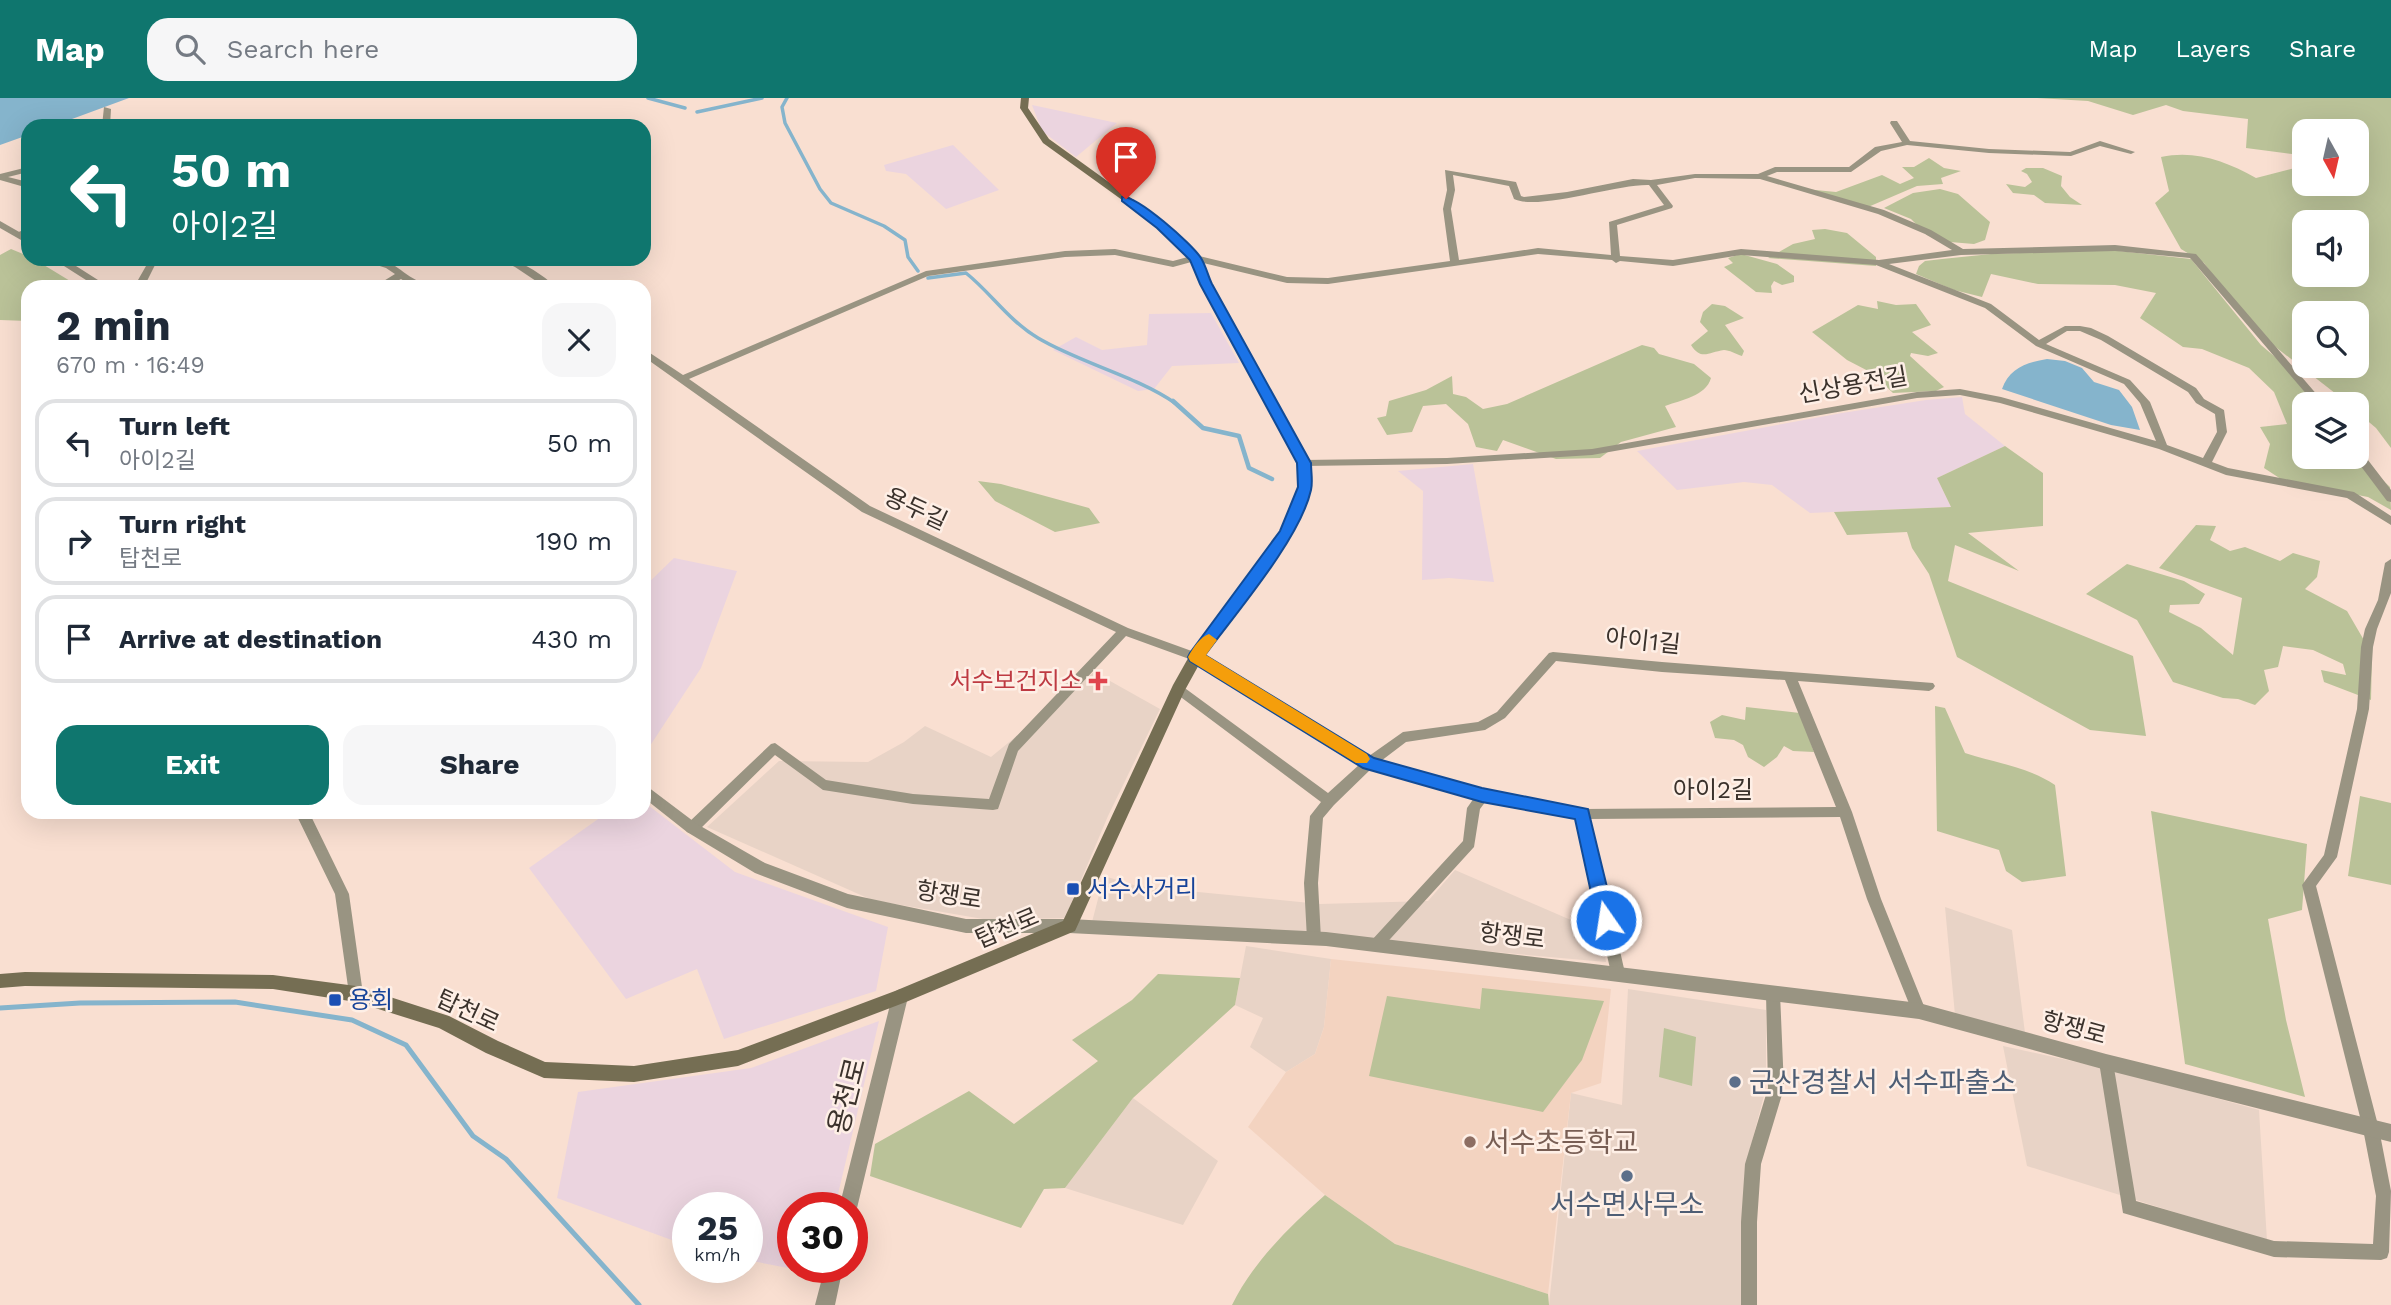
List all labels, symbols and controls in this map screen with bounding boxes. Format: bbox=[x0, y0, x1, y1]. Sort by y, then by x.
search box bbox=[147, 18, 637, 81]
text: Map bbox=[35, 30, 105, 69]
icon: search bbox=[171, 30, 209, 68]
text: Search here bbox=[227, 34, 379, 64]
text: Map bbox=[2089, 35, 2137, 63]
text: Layers bbox=[2175, 35, 2251, 63]
text: Share bbox=[2289, 35, 2356, 63]
north arrow bbox=[2292, 119, 2370, 196]
map controls bbox=[2292, 119, 2369, 469]
pin bbox=[1096, 127, 1156, 199]
icon: arrive bbox=[1107, 138, 1145, 176]
text: 50 m bbox=[171, 141, 291, 199]
icon: left bbox=[56, 147, 147, 238]
text: 아이2길 bbox=[171, 207, 278, 245]
button: sound bbox=[2292, 210, 2369, 287]
text: 2 min bbox=[56, 301, 171, 350]
button: search bbox=[2292, 301, 2369, 378]
button: close bbox=[542, 303, 616, 377]
text: 670 m · 16:49 bbox=[56, 352, 205, 379]
street label: 신상용전길 bbox=[1796, 362, 1910, 408]
button: layers bbox=[2292, 392, 2369, 469]
text: Turn left bbox=[119, 411, 230, 441]
icon: left bbox=[60, 424, 98, 462]
text: 50 m bbox=[547, 428, 612, 458]
text: 아이2길 bbox=[119, 447, 196, 474]
street label: 용두길 bbox=[880, 482, 952, 536]
text: Turn right bbox=[119, 509, 246, 539]
icon: right bbox=[60, 522, 98, 560]
text: 190 m bbox=[536, 526, 612, 556]
text: 탑천로 bbox=[119, 545, 182, 572]
icon: arrive bbox=[60, 620, 98, 658]
street label: 아이1길 bbox=[1604, 623, 1682, 659]
text: Arrive at destination bbox=[119, 624, 382, 654]
text: 430 m bbox=[531, 624, 612, 654]
place label: 서수보건지소 bbox=[950, 667, 1082, 695]
marker: 서수보건지소 bbox=[1088, 671, 1108, 691]
button: Exit bbox=[56, 725, 329, 805]
button: Share bbox=[343, 725, 616, 805]
street label: 아이2길 bbox=[1673, 776, 1753, 804]
place label: 서수사거리 bbox=[1087, 875, 1197, 903]
street label: 항쟁로 bbox=[914, 876, 984, 914]
marker: 서수사거리 bbox=[1065, 881, 1081, 897]
position arrow bbox=[1569, 883, 1643, 957]
street label: 탑천로 bbox=[971, 902, 1043, 954]
street label: 항쟁로 bbox=[1477, 918, 1547, 954]
street label: 탑천로 bbox=[432, 984, 504, 1038]
place label: 용회 bbox=[349, 986, 393, 1014]
marker: 용회 bbox=[327, 992, 343, 1008]
street label: 항쟁로 bbox=[2038, 1006, 2110, 1050]
street label: 용천로 bbox=[822, 1055, 872, 1137]
place label: 군산경찰서 서수파출소 bbox=[1749, 1066, 2016, 1099]
marker: 군산경찰서 서수파출소 bbox=[1727, 1074, 1743, 1090]
place label: 서수초등학교 bbox=[1484, 1126, 1639, 1159]
marker: 서수초등학교 bbox=[1462, 1134, 1478, 1150]
marker: 서수면사무소 bbox=[1619, 1168, 1635, 1184]
place label: 서수면사무소 bbox=[1550, 1188, 1704, 1221]
speed limit sign: 30 bbox=[777, 1192, 868, 1283]
text: 25 bbox=[697, 1207, 738, 1249]
text: km/h bbox=[694, 1244, 741, 1265]

